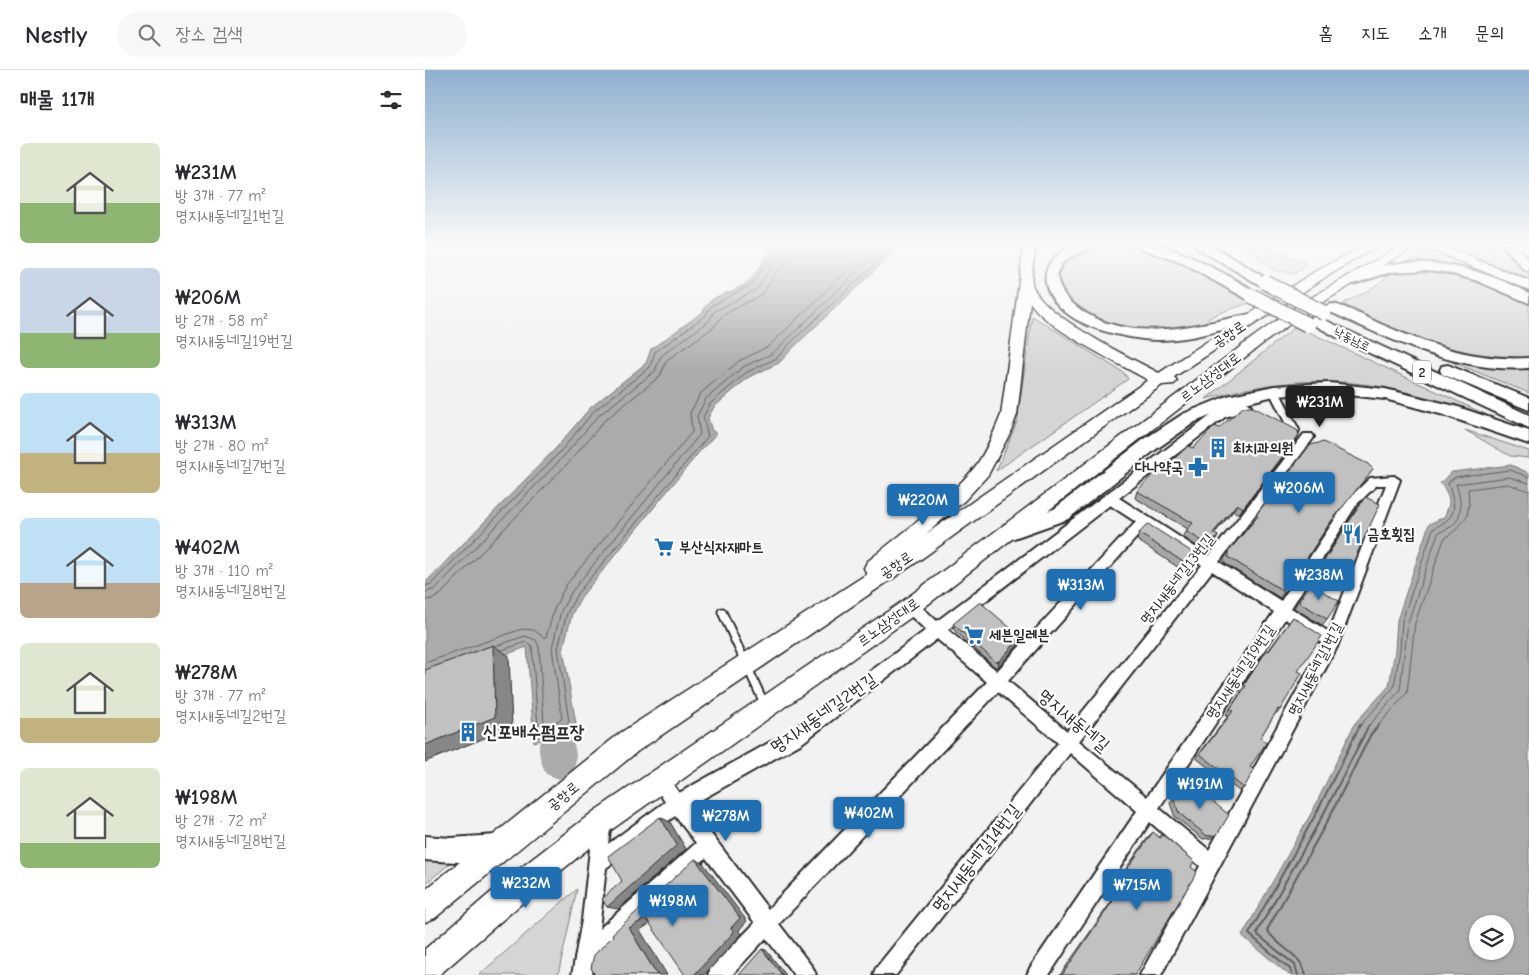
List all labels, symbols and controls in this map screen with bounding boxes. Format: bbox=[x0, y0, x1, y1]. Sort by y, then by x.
search box bbox=[117, 12, 467, 57]
text: Nestly bbox=[25, 21, 87, 49]
icon: search bbox=[135, 21, 163, 49]
text: 장소 검색 bbox=[175, 23, 243, 45]
text: 홈 bbox=[1319, 23, 1333, 44]
text: 지도 bbox=[1361, 23, 1390, 44]
text: 소개 bbox=[1418, 23, 1447, 44]
text: 문의 bbox=[1475, 23, 1504, 44]
icon: filters bbox=[377, 86, 405, 114]
text: 매물 11개 bbox=[20, 87, 95, 111]
text: ₩231M bbox=[175, 160, 237, 184]
icon: home bbox=[60, 163, 120, 223]
text: 방 3개 · 77 m² bbox=[175, 187, 265, 205]
text: 명지새동네길1번길 bbox=[175, 207, 284, 225]
text: ₩206M bbox=[175, 285, 241, 309]
icon: home bbox=[60, 288, 120, 348]
text: 방 2개 · 58 m² bbox=[175, 312, 267, 330]
street label: 공항로 bbox=[1209, 317, 1249, 351]
street label: 낙동남로 bbox=[1332, 324, 1372, 354]
text: 명지새동네길19번길 bbox=[175, 332, 293, 350]
street label: 르노삼성대로 bbox=[1176, 348, 1244, 406]
road number: 2 bbox=[1413, 360, 1431, 384]
pin: ₩231M bbox=[1285, 386, 1355, 428]
text: ₩231M bbox=[1297, 393, 1343, 411]
text: ₩313M bbox=[175, 410, 237, 434]
icon: home bbox=[60, 413, 120, 473]
text: 방 2개 · 80 m² bbox=[175, 437, 269, 455]
building icon: 최치과의원 bbox=[1207, 437, 1229, 459]
place label: 최치과의원 bbox=[1233, 439, 1293, 457]
pharmacy icon: 다나약국 bbox=[1187, 456, 1209, 478]
text: 명지새동네길7번길 bbox=[175, 457, 286, 475]
place label: 다나약국 bbox=[1135, 458, 1183, 476]
pin: ₩206M bbox=[1264, 472, 1334, 514]
text: ₩206M bbox=[1274, 479, 1324, 497]
pin: ₩220M bbox=[888, 484, 958, 526]
text: ₩220M bbox=[898, 491, 948, 509]
restaurant icon: 금호횟집 bbox=[1341, 523, 1363, 545]
place label: 금호횟집 bbox=[1367, 525, 1415, 543]
street label: 명지새동네길13번길 bbox=[1136, 530, 1218, 628]
text: ₩402M bbox=[175, 535, 240, 559]
supermarket icon: 부산식자재마트 bbox=[653, 536, 675, 558]
icon: home bbox=[60, 538, 120, 598]
place label: 부산식자재마트 bbox=[679, 538, 764, 556]
street label: 공항로 bbox=[876, 547, 916, 583]
pin: ₩238M bbox=[1284, 558, 1354, 601]
text: 방 3개 · 110 m² bbox=[175, 562, 273, 580]
text: ₩238M bbox=[1295, 566, 1343, 584]
pin: ₩313M bbox=[1046, 568, 1116, 611]
text: ₩313M bbox=[1058, 576, 1104, 594]
text: 명지새동네길8번길 bbox=[175, 582, 286, 600]
street label: 르노삼성대로 bbox=[853, 594, 923, 650]
street label: 명지새동네길1번길 bbox=[1284, 619, 1346, 719]
street label: 명지새동네길19번길 bbox=[1202, 621, 1278, 723]
supermarket icon: 세븐일레븐 bbox=[963, 624, 985, 646]
place label: 세븐일레븐 bbox=[989, 626, 1049, 644]
text: ₩278M bbox=[175, 660, 237, 684]
icon: home bbox=[60, 663, 120, 723]
street label: 명지새동네길2번길 bbox=[766, 669, 881, 758]
street label: 명지새동네길 bbox=[1034, 684, 1114, 757]
text: 방 3개 · 77 m² bbox=[175, 687, 265, 705]
text: 명지새동네길2번길 bbox=[175, 707, 286, 725]
building icon: 신포배수펌프장 bbox=[457, 721, 479, 743]
place label: 신포배수펌프장 bbox=[483, 722, 585, 743]
pin: ₩191M bbox=[1165, 768, 1235, 810]
text: ₩191M bbox=[1177, 775, 1223, 793]
street label: 공항로 bbox=[543, 778, 583, 814]
text: ₩198M bbox=[175, 785, 238, 809]
icon: home bbox=[60, 788, 120, 848]
pin: ₩402M bbox=[834, 796, 904, 839]
pin: ₩278M bbox=[691, 800, 761, 842]
street label: 명지새동네길14번길 bbox=[928, 800, 1026, 917]
text: ₩402M bbox=[844, 804, 894, 822]
text: ₩278M bbox=[702, 807, 750, 825]
text: 방 2개 · 72 m² bbox=[175, 812, 266, 830]
text: 명지새동네길8번길 bbox=[175, 832, 286, 850]
pin: ₩232M bbox=[491, 866, 561, 909]
pin: ₩715M bbox=[1102, 868, 1172, 911]
text: ₩232M bbox=[502, 874, 550, 892]
text: ₩715M bbox=[1114, 876, 1160, 894]
pin: ₩198M bbox=[638, 884, 708, 927]
text: ₩198M bbox=[649, 892, 697, 910]
map controls bbox=[1469, 915, 1514, 960]
button: layers bbox=[1469, 915, 1514, 960]

